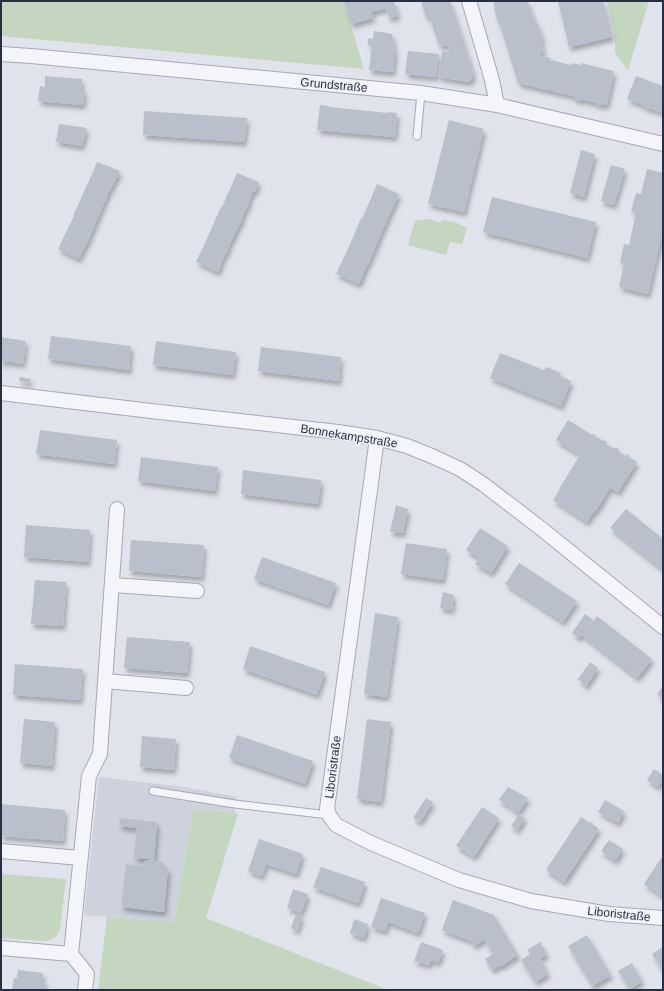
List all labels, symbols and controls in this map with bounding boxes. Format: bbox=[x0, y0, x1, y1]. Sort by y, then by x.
street label: Grundstraße bbox=[300, 75, 368, 95]
street label: Bonnekampstraße bbox=[299, 421, 399, 451]
street label: Liboristraße bbox=[322, 734, 344, 799]
street label: Liboristraße bbox=[587, 904, 652, 924]

